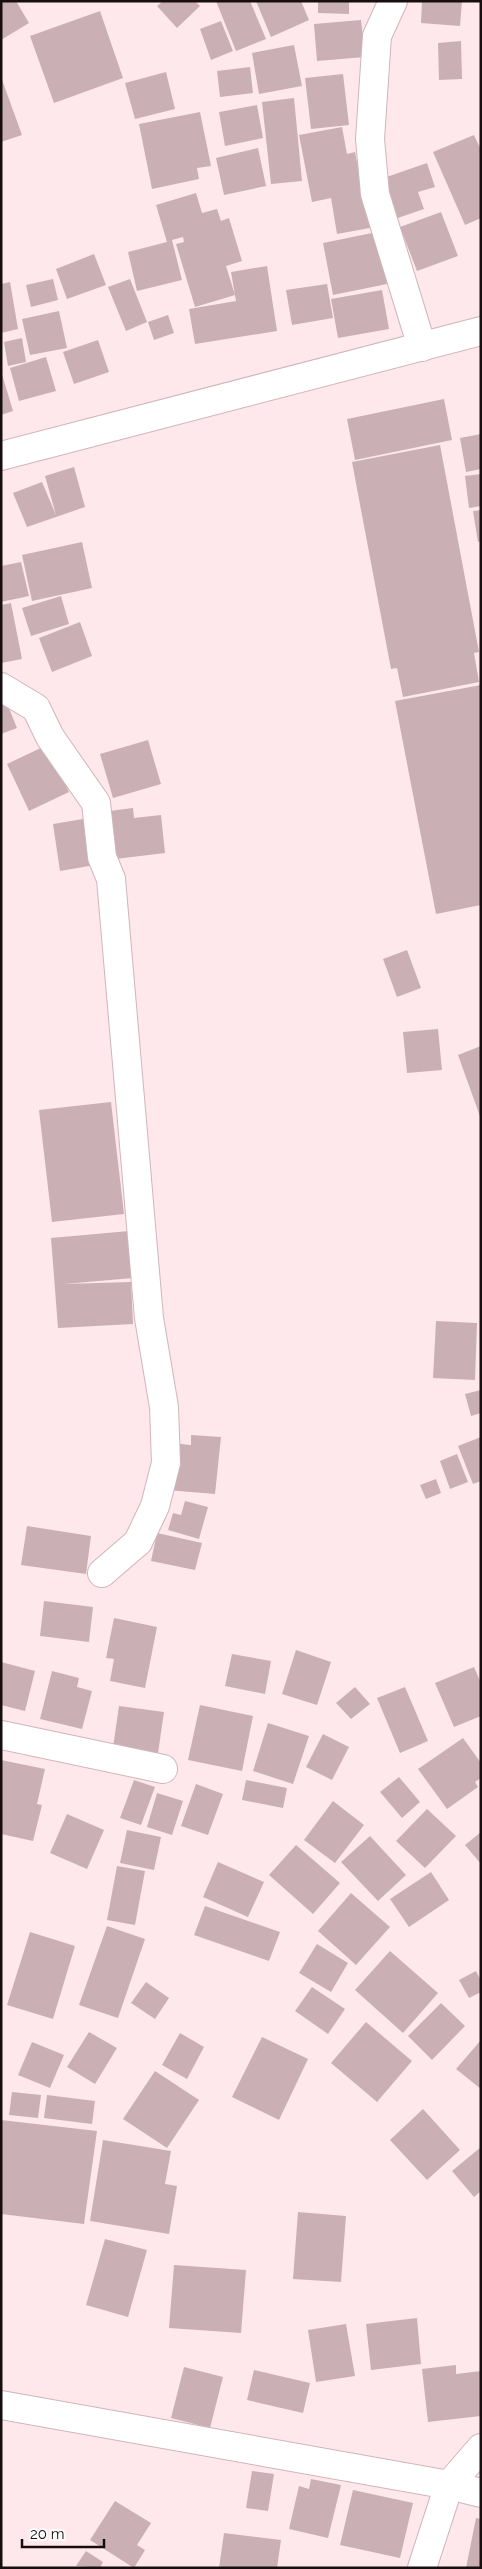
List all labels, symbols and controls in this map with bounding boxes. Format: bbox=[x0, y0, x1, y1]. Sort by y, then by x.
scale bar bbox=[22, 2516, 105, 2548]
text: 20 m bbox=[30, 2525, 65, 2543]

